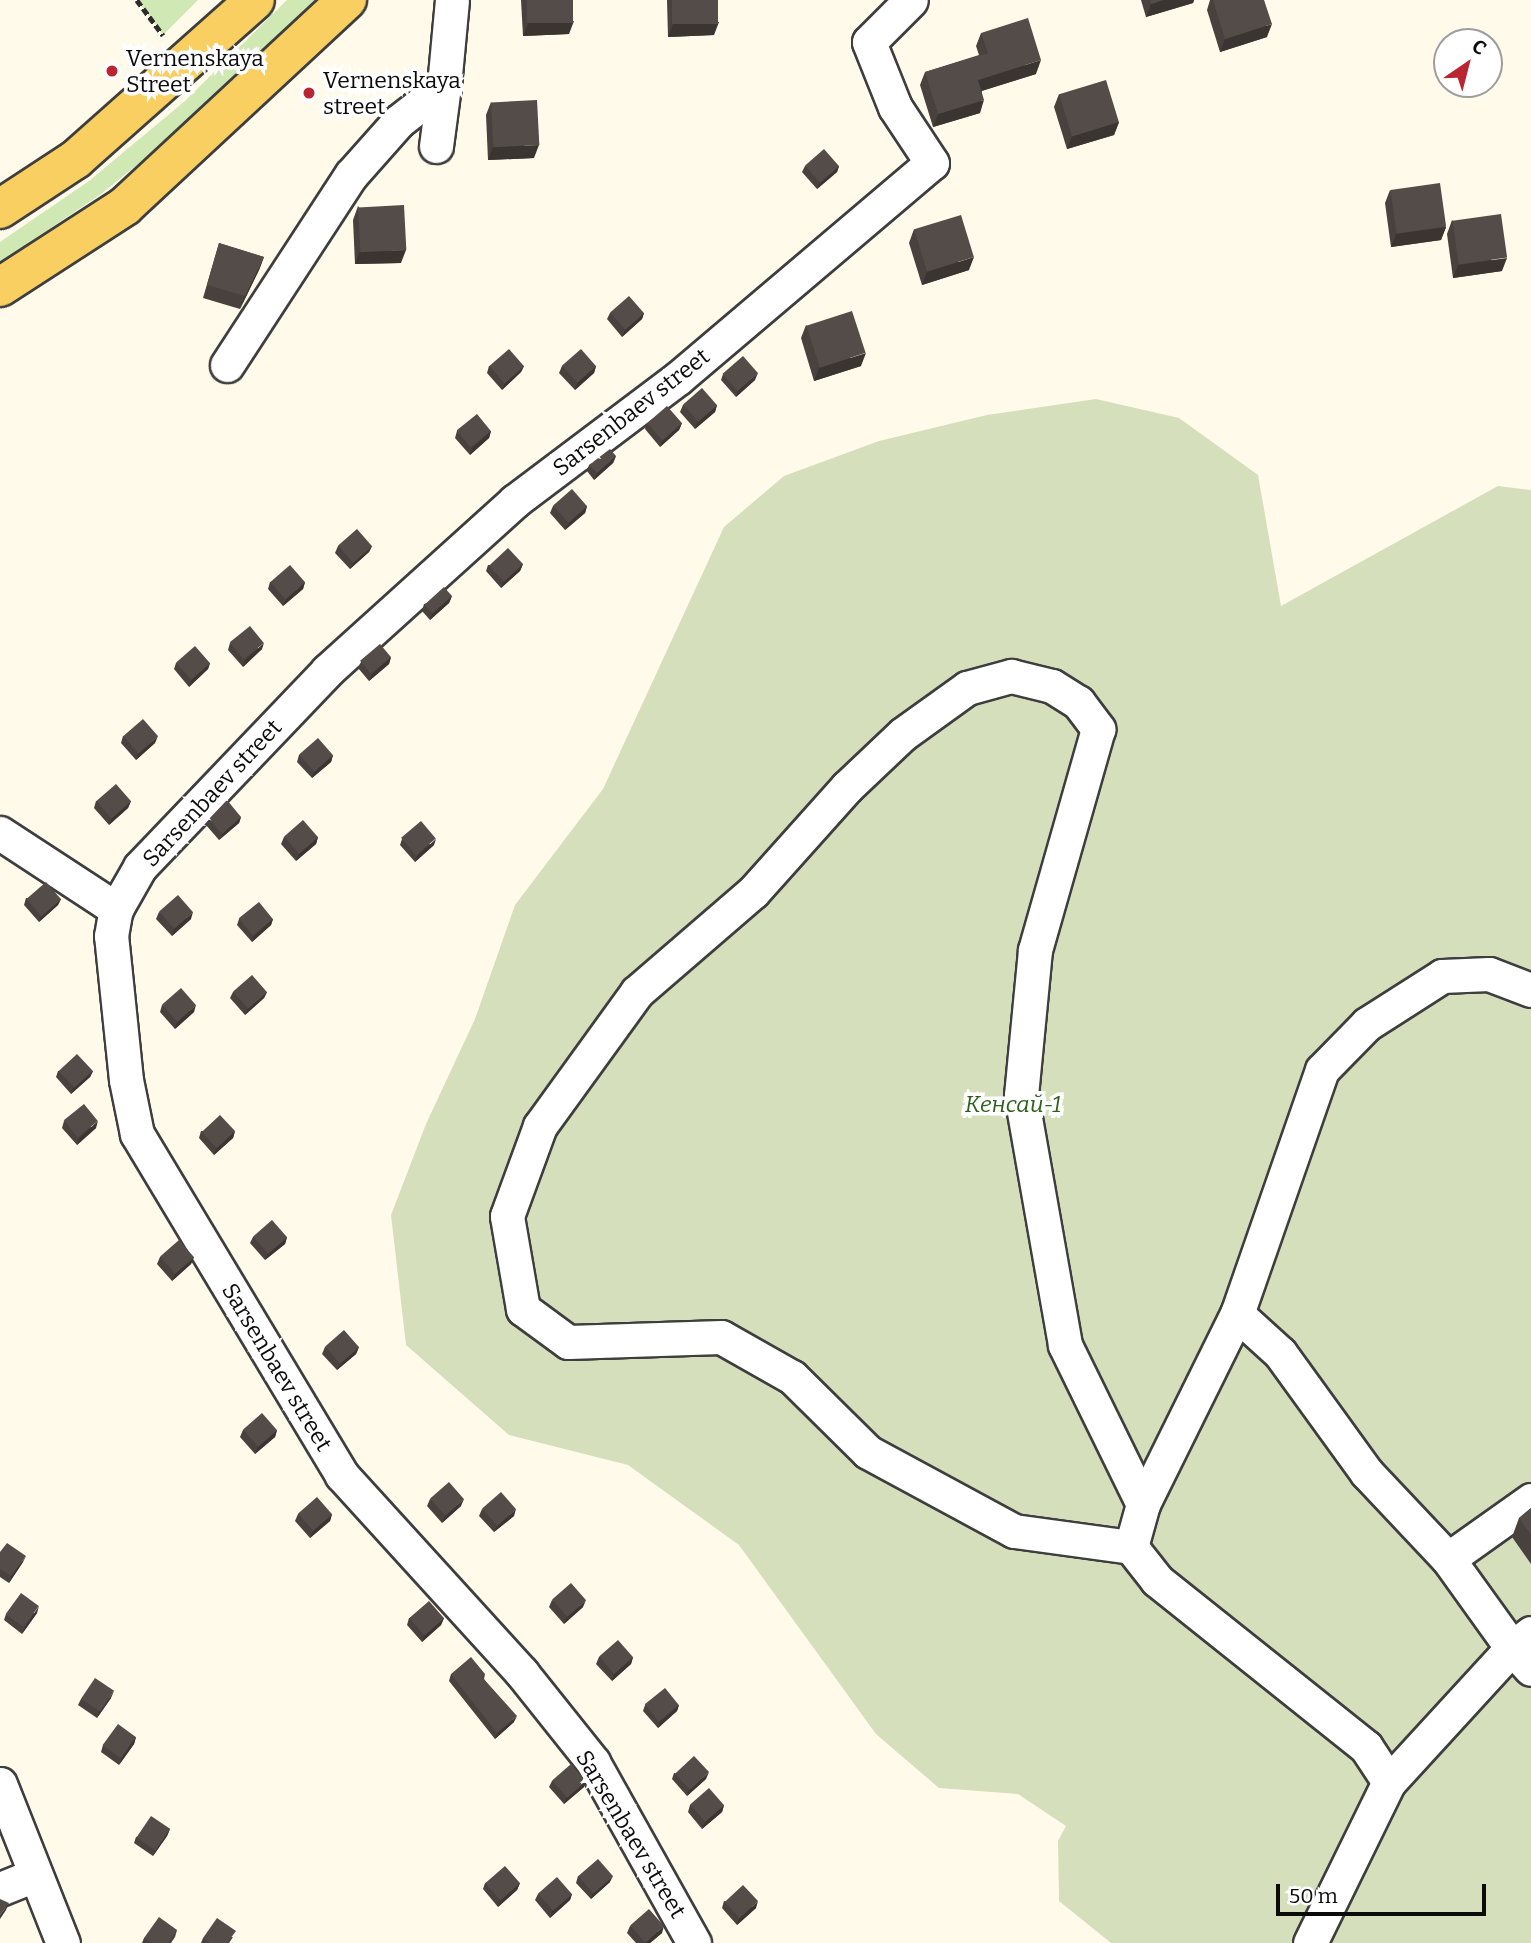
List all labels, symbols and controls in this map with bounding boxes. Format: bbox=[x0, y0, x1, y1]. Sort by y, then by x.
north arrow bbox=[1433, 28, 1503, 98]
text: С bbox=[1468, 34, 1491, 60]
place label: Vernenskaya Street bbox=[126, 44, 264, 98]
marker: Vernenskaya Street bbox=[104, 63, 120, 79]
place label: Vernenskaya street bbox=[323, 66, 461, 120]
marker: Vernenskaya street bbox=[301, 85, 317, 101]
street label: Sarsenbaev street bbox=[547, 342, 715, 482]
street label: Sarsenbaev street bbox=[137, 714, 287, 872]
park label: Кенсай-1 bbox=[965, 1090, 1061, 1118]
street label: Sarsenbaev street bbox=[216, 1278, 338, 1456]
street label: Sarsenbaev street bbox=[570, 1745, 692, 1923]
scale bar bbox=[1279, 1870, 1489, 1914]
text: 50 m bbox=[1289, 1883, 1338, 1909]

